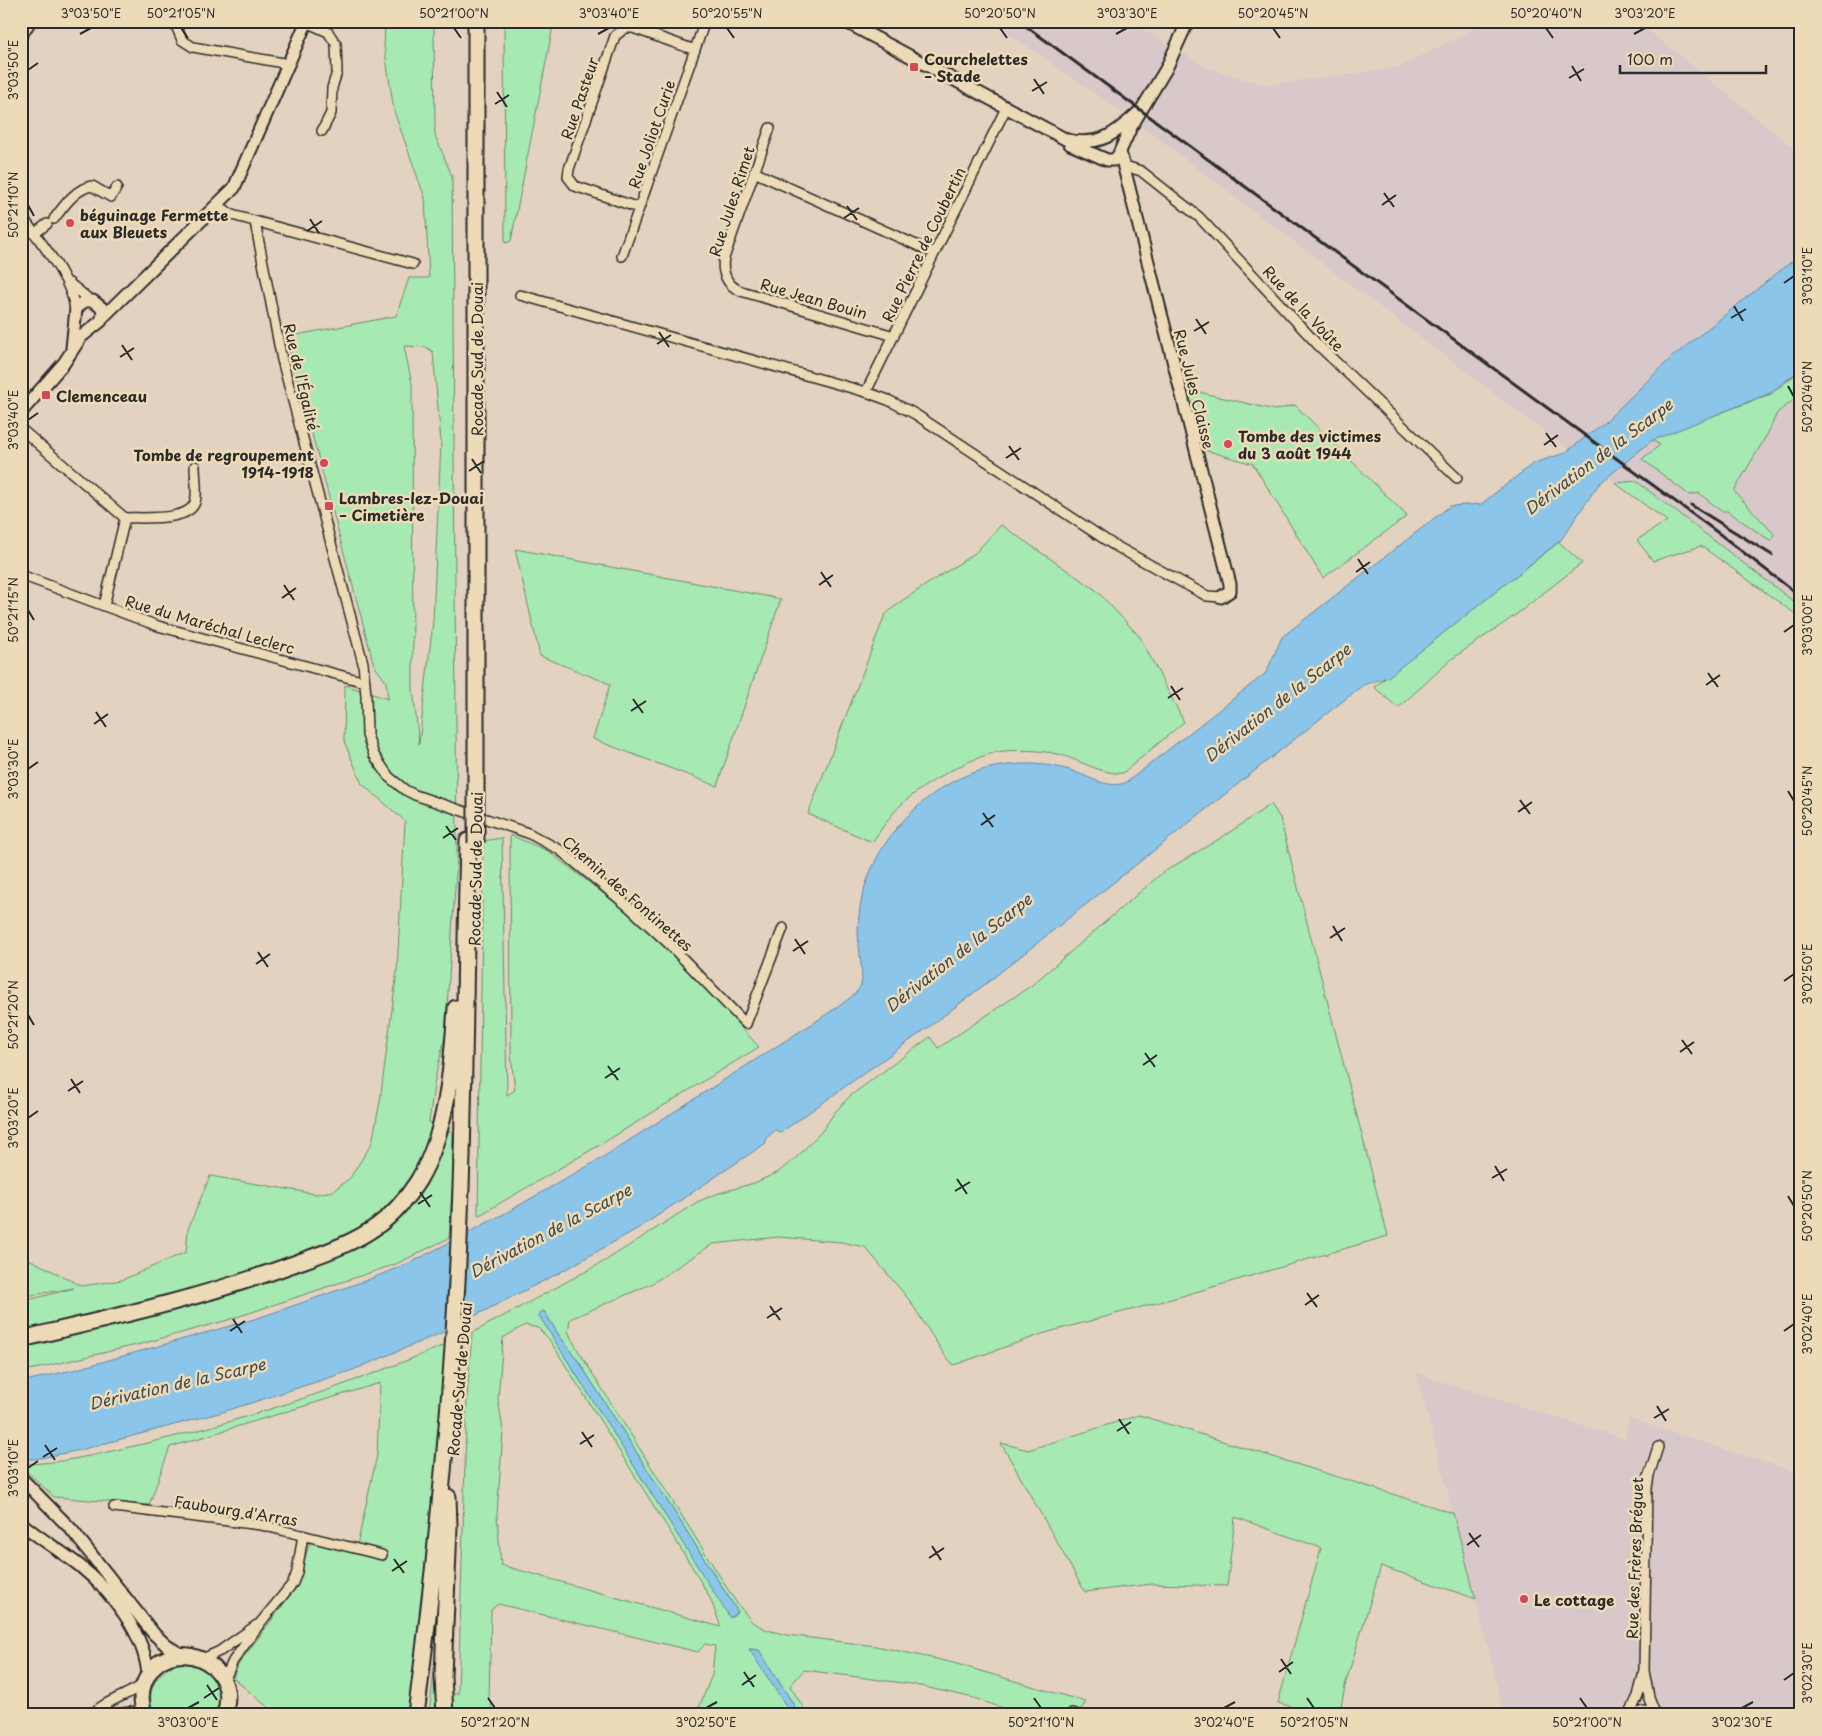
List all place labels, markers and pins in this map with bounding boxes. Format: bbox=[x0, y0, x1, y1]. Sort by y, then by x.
place label: Courchelettes – Stade bbox=[924, 47, 1028, 87]
marker: Courchelettes – Stade bbox=[908, 61, 920, 73]
place label: béguinage Fermette aux Bleuets bbox=[80, 203, 228, 243]
marker: béguinage Fermette aux Bleuets bbox=[64, 217, 76, 229]
place label: Clemenceau bbox=[56, 384, 147, 407]
marker: Clemenceau bbox=[40, 389, 52, 401]
place label: Tombe des victimes du 3 août 1944 bbox=[1238, 424, 1381, 464]
marker: Tombe des victimes du 3 août 1944 bbox=[1222, 438, 1234, 450]
place label: Tombe de regroupement 1914-1918 bbox=[134, 443, 314, 483]
marker: Tombe de regroupement 1914-1918 bbox=[318, 457, 330, 469]
place label: Lambres-lez-Douai – Cimetière bbox=[339, 486, 484, 526]
marker: Lambres-lez-Douai – Cimetière bbox=[323, 500, 335, 512]
place label: Le cottage bbox=[1534, 1588, 1614, 1611]
marker: Le cottage bbox=[1518, 1593, 1530, 1605]

